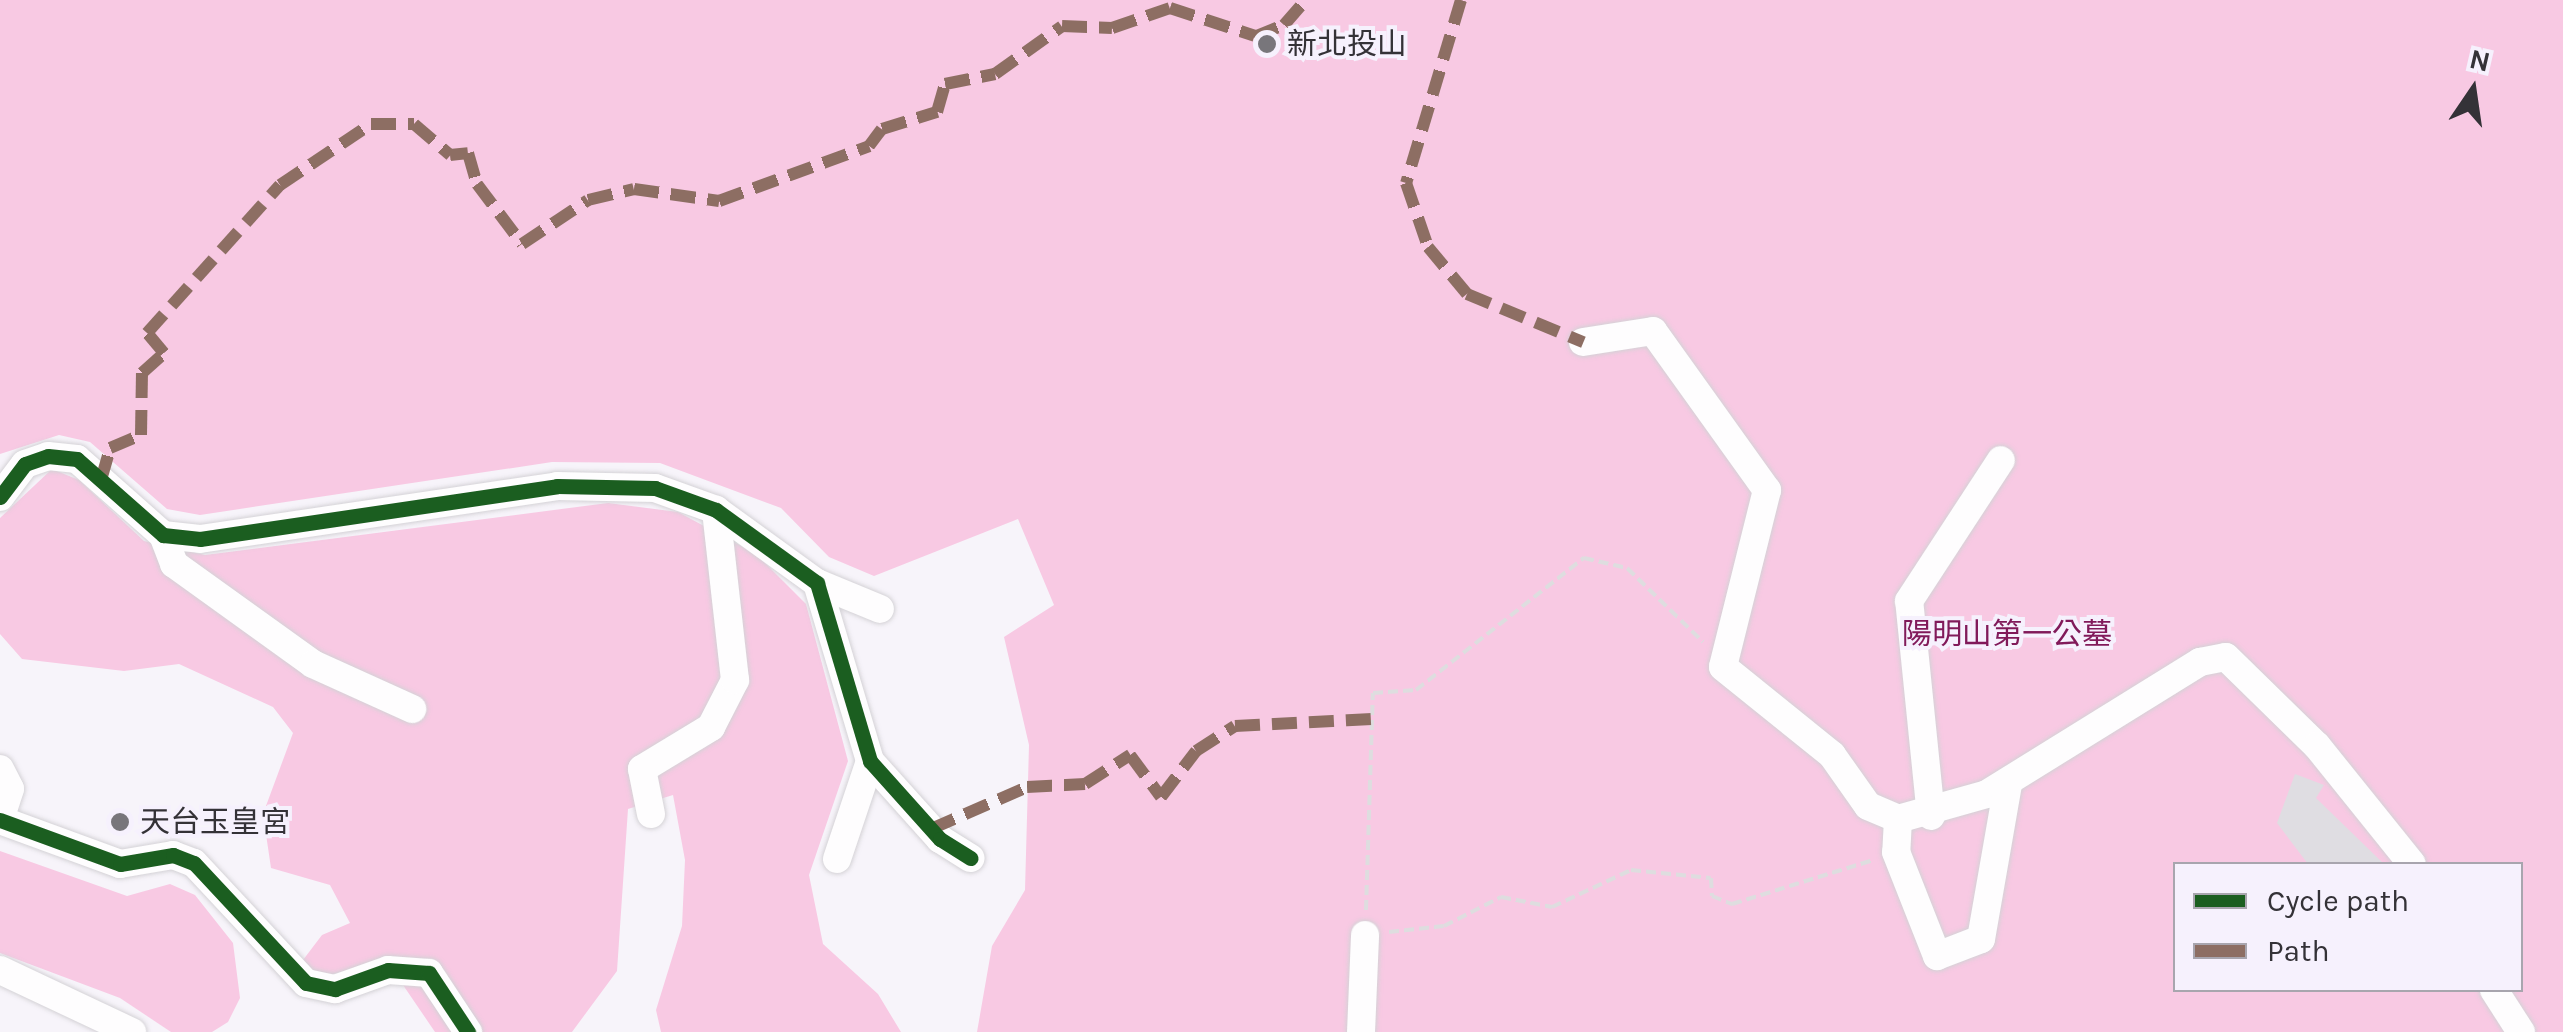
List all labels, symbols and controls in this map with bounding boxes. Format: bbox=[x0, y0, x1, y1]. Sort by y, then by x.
place label: 新北投山 bbox=[1287, 26, 1407, 62]
marker: 新北投山 bbox=[1256, 33, 1278, 55]
north arrow bbox=[2423, 40, 2523, 140]
text: N bbox=[2466, 42, 2493, 79]
park label: 陽明山第一公墓 bbox=[1902, 616, 2112, 652]
place label: 天台玉皇宮 bbox=[140, 804, 290, 840]
marker: 天台玉皇宮 bbox=[109, 811, 131, 833]
legend bbox=[2173, 862, 2523, 992]
text: Cycle path bbox=[2267, 883, 2409, 919]
text: Path bbox=[2267, 933, 2330, 969]

